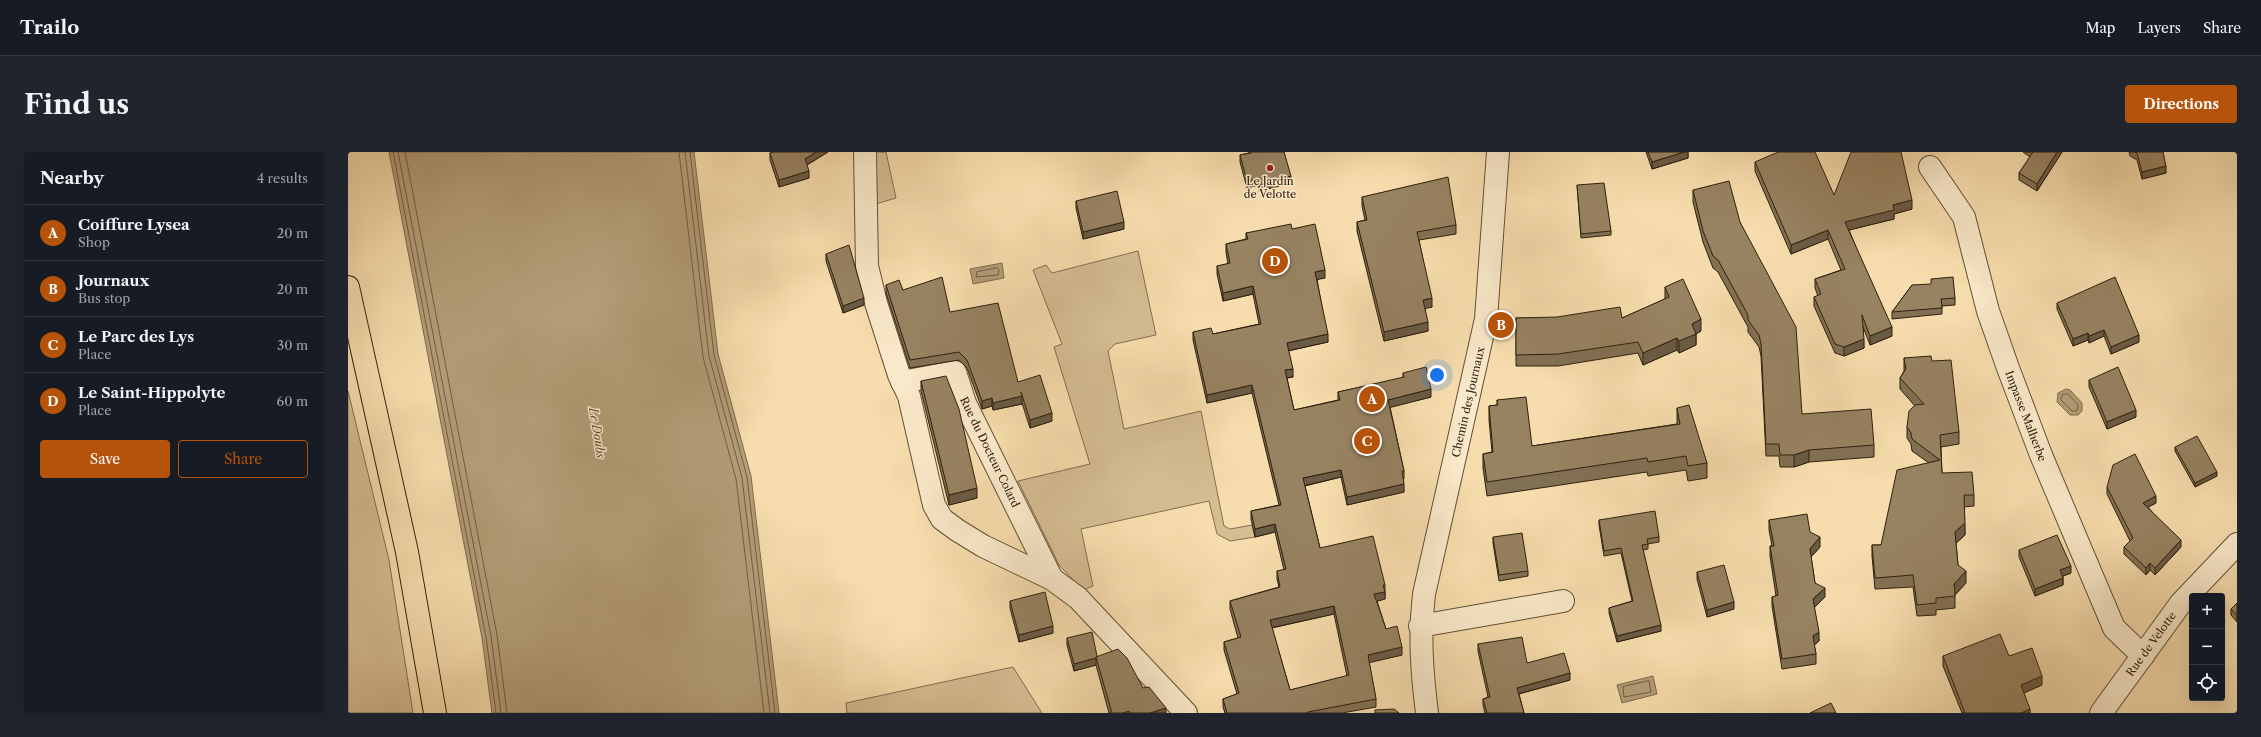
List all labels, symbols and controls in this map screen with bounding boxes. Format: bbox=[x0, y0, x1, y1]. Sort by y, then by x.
text: Trailo bbox=[20, 16, 79, 39]
text: Map bbox=[2085, 19, 2115, 37]
text: Layers bbox=[2137, 19, 2181, 37]
text: Share bbox=[2203, 19, 2241, 37]
button: Directions bbox=[2125, 85, 2237, 123]
text: Find us bbox=[24, 87, 129, 121]
marker: Le Jardin de Velotte bbox=[1265, 163, 1275, 173]
text: Nearby bbox=[40, 168, 104, 188]
text: 4 results bbox=[257, 170, 308, 186]
place label: Le Jardin de Velotte bbox=[1244, 174, 1296, 201]
text: Coiffure Lysea bbox=[78, 215, 190, 234]
text: A bbox=[48, 225, 58, 241]
text: 20 m bbox=[277, 225, 308, 241]
text: Shop bbox=[78, 234, 110, 250]
pin: D bbox=[1262, 246, 1288, 276]
text: Journaux bbox=[78, 271, 149, 290]
text: B bbox=[48, 281, 58, 297]
text: 20 m bbox=[277, 281, 308, 297]
text: Bus stop bbox=[78, 290, 130, 306]
pin: B bbox=[1488, 310, 1514, 340]
text: Le Parc des Lys bbox=[78, 327, 194, 346]
text: C bbox=[48, 337, 58, 353]
text: 30 m bbox=[277, 337, 308, 353]
street label: Chemin des Journaux bbox=[1448, 345, 1488, 459]
text: Place bbox=[78, 346, 111, 362]
your location bbox=[1427, 365, 1447, 385]
street label: Impasse Malherbe bbox=[2002, 369, 2050, 463]
text: Le Saint-Hippolyte bbox=[78, 383, 225, 402]
pin: A bbox=[1359, 384, 1385, 414]
text: D bbox=[47, 393, 59, 409]
text: 60 m bbox=[277, 393, 308, 409]
street label: Rue du Docteur Colard bbox=[957, 394, 1023, 510]
text: Place bbox=[78, 402, 111, 418]
water label: Le Doubs bbox=[586, 405, 609, 460]
pin: C bbox=[1354, 426, 1380, 456]
button: Save bbox=[40, 440, 170, 478]
button: Share bbox=[178, 440, 308, 478]
map controls bbox=[2189, 593, 2225, 701]
button: + bbox=[2189, 593, 2225, 629]
street label: Rue de Velotte bbox=[2123, 609, 2179, 679]
button: − bbox=[2189, 629, 2225, 665]
button: locate bbox=[2189, 665, 2225, 701]

